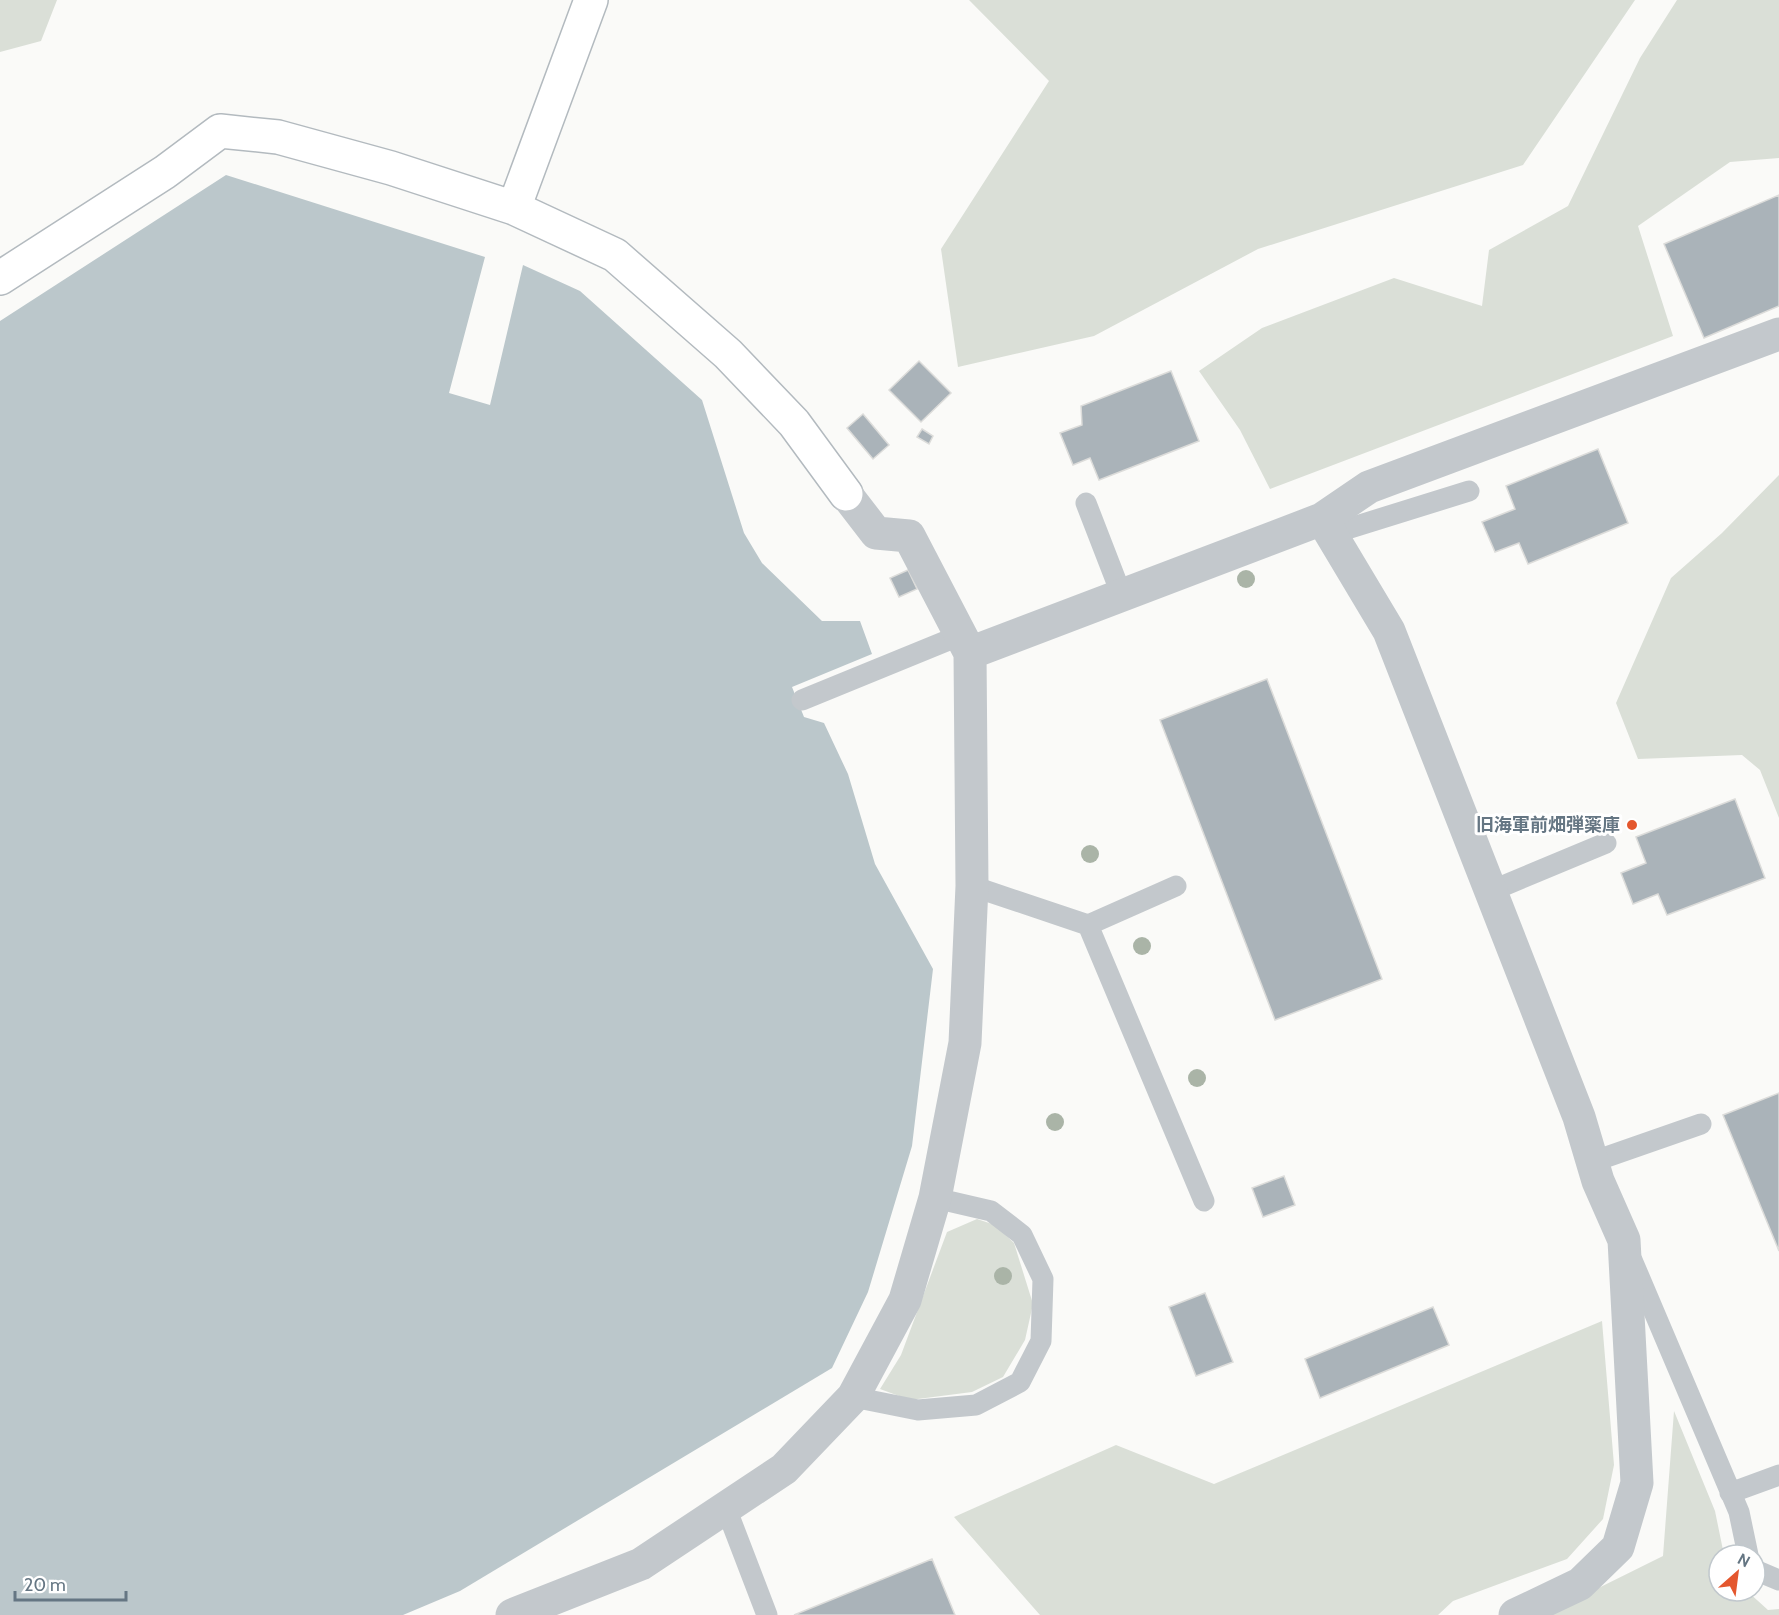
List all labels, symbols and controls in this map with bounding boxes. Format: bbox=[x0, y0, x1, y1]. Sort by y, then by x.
place label: 旧海軍前畑弾薬庫 bbox=[1476, 814, 1620, 836]
marker: 旧海軍前畑弾薬庫 bbox=[1625, 818, 1639, 832]
north arrow bbox=[1707, 1543, 1767, 1603]
text: N bbox=[1734, 1549, 1753, 1571]
scale bar bbox=[15, 1564, 126, 1602]
text: 20 m bbox=[24, 1574, 66, 1596]

